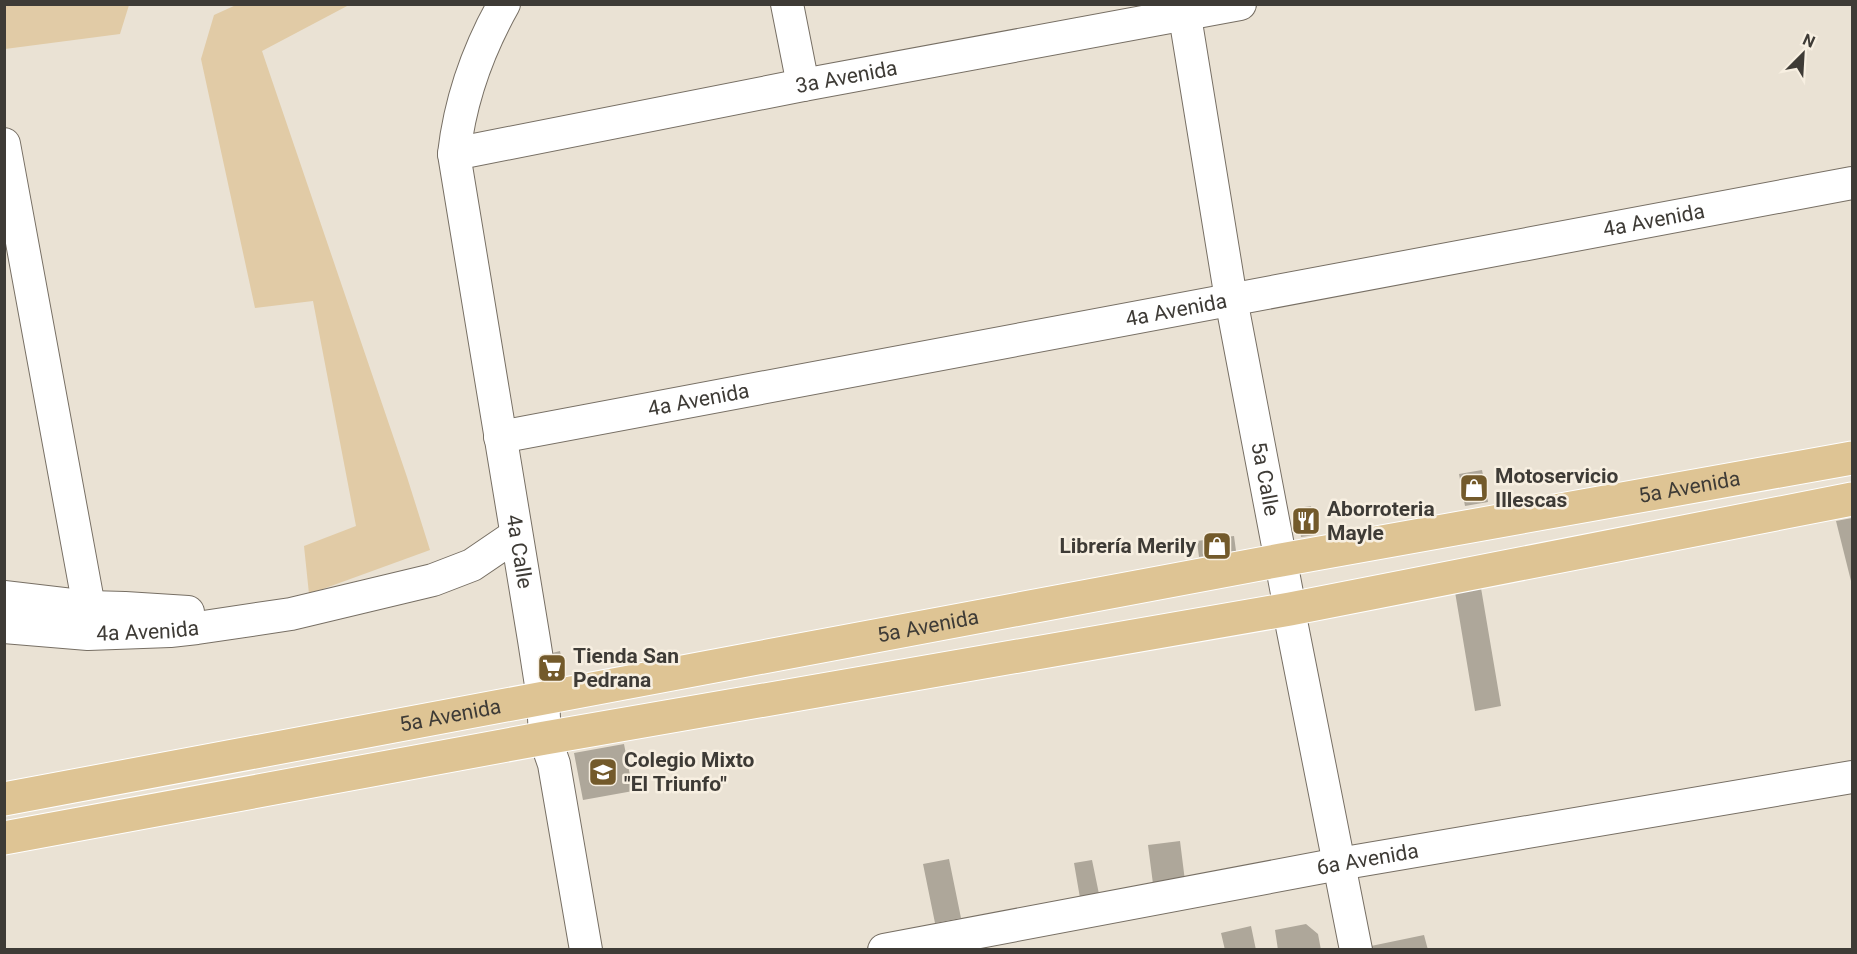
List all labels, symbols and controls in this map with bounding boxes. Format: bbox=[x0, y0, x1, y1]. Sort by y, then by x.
north arrow bbox=[1773, 24, 1833, 84]
text: N bbox=[1800, 30, 1818, 52]
street label: 3a Avenida bbox=[794, 56, 899, 98]
street label: 4a Avenida bbox=[1601, 199, 1707, 242]
street label: 4a Avenida bbox=[1123, 289, 1229, 331]
street label: 4a Avenida bbox=[646, 378, 751, 421]
street label: 5a Calle bbox=[1246, 440, 1284, 518]
place label: Motoservicio Illescas bbox=[1495, 464, 1619, 512]
street label: 5a Avenida bbox=[1637, 466, 1742, 508]
shop icon: Motoservicio Illescas bbox=[1458, 472, 1490, 504]
place label: Aborroteria Mayle bbox=[1327, 497, 1435, 545]
restaurant icon: Aborroteria Mayle bbox=[1290, 505, 1322, 537]
street label: 4a Calle bbox=[502, 513, 537, 590]
shop icon: Librería Merily bbox=[1201, 530, 1233, 562]
place label: Librería Merily bbox=[1059, 534, 1196, 558]
street label: 5a Avenida bbox=[875, 605, 981, 647]
street label: 4a Avenida bbox=[96, 616, 200, 646]
place label: Tienda San Pedrana bbox=[573, 644, 679, 692]
supermarket icon: Tienda San Pedrana bbox=[536, 652, 568, 684]
street label: 5a Avenida bbox=[397, 694, 503, 737]
place label: Colegio Mixto "El Triunfo" bbox=[624, 748, 755, 796]
school or university icon: Colegio Mixto "El Triunfo" bbox=[587, 756, 619, 788]
street label: 6a Avenida bbox=[1315, 839, 1420, 880]

